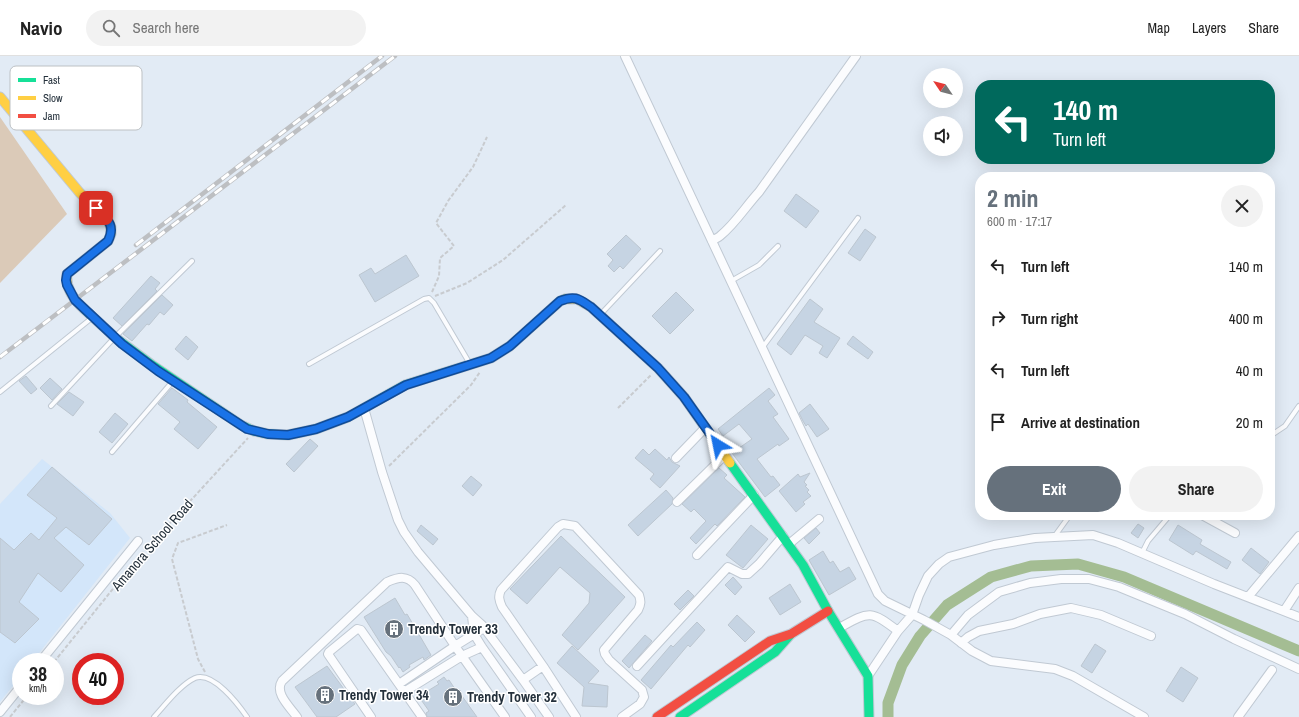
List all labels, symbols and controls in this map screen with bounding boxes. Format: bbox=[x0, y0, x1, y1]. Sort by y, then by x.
search box bbox=[86, 10, 366, 46]
text: Navio bbox=[20, 15, 62, 41]
icon: search bbox=[100, 17, 122, 39]
text: Search here bbox=[132, 17, 199, 38]
text: Map bbox=[1148, 19, 1170, 37]
text: Layers bbox=[1192, 19, 1226, 37]
text: Share bbox=[1248, 19, 1279, 37]
legend bbox=[10, 66, 142, 130]
north arrow bbox=[923, 68, 963, 108]
map controls bbox=[923, 68, 963, 156]
text: Fast bbox=[43, 73, 61, 87]
text: Slow bbox=[43, 91, 63, 105]
text: 140 m bbox=[1053, 91, 1118, 129]
icon: left bbox=[987, 96, 1039, 148]
text: Jam bbox=[43, 109, 60, 123]
button: sound bbox=[923, 116, 963, 156]
text: Turn left bbox=[1053, 127, 1106, 152]
text: 2 min bbox=[987, 182, 1038, 214]
button: close bbox=[1221, 185, 1263, 227]
pin bbox=[79, 191, 113, 225]
icon: arrive bbox=[85, 197, 107, 219]
text: 600 m · 17:17 bbox=[987, 213, 1052, 230]
icon: left bbox=[987, 255, 1009, 277]
text: Turn left bbox=[1021, 256, 1069, 277]
text: 140 m bbox=[1229, 256, 1263, 277]
icon: right bbox=[987, 307, 1009, 329]
text: Turn right bbox=[1021, 308, 1078, 329]
text: 400 m bbox=[1229, 308, 1263, 329]
icon: left bbox=[987, 359, 1009, 381]
text: Turn left bbox=[1021, 360, 1069, 381]
text: 40 m bbox=[1236, 360, 1263, 381]
icon: arrive bbox=[987, 411, 1009, 433]
text: Arrive at destination bbox=[1021, 412, 1140, 433]
text: 20 m bbox=[1236, 412, 1263, 433]
position arrow bbox=[697, 424, 739, 466]
button: Exit bbox=[987, 466, 1121, 512]
button: Share bbox=[1129, 466, 1263, 512]
street label: Amanora School Road bbox=[107, 496, 197, 595]
building icon: Trendy Tower 33 bbox=[383, 618, 405, 640]
place label: Trendy Tower 33 bbox=[408, 620, 498, 638]
speed limit sign: 40 bbox=[72, 653, 124, 705]
text: 38 bbox=[29, 660, 47, 687]
text: km/h bbox=[29, 682, 47, 695]
building icon: Trendy Tower 34 bbox=[314, 684, 336, 706]
place label: Trendy Tower 34 bbox=[339, 686, 429, 704]
building icon: Trendy Tower 32 bbox=[442, 686, 464, 708]
place label: Trendy Tower 32 bbox=[467, 688, 557, 706]

